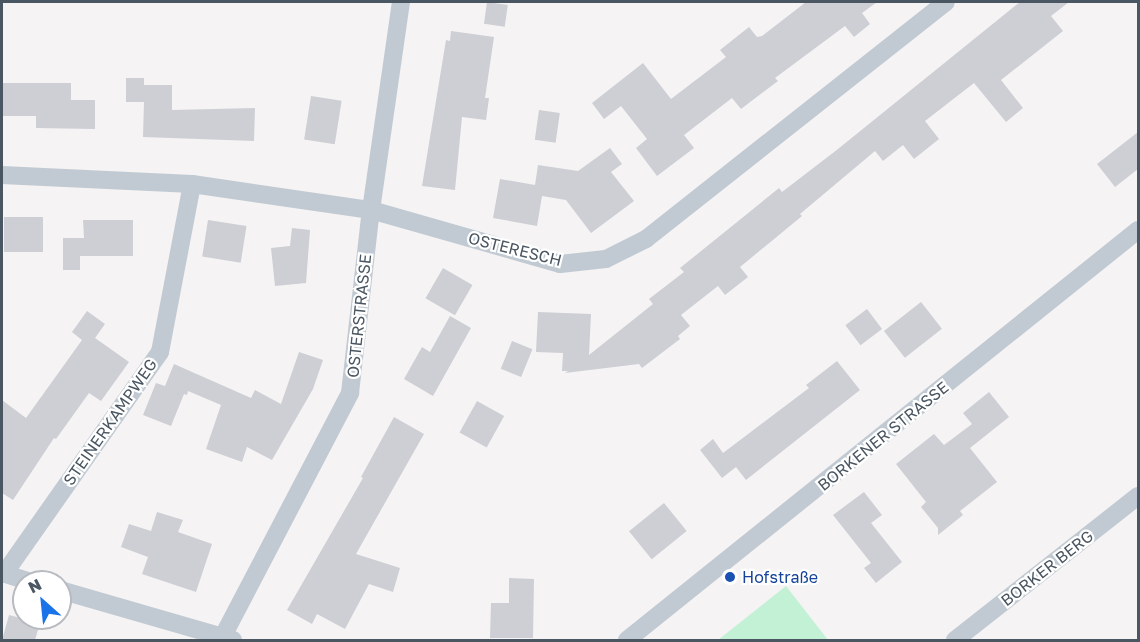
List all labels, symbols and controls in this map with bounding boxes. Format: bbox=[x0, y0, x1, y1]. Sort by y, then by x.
street label: OSTERESCH bbox=[466, 228, 564, 270]
street label: OSTERSTRASSE bbox=[343, 253, 375, 379]
street label: STEINERKAMPWEG bbox=[59, 355, 161, 489]
street label: BORKENER STRASSE bbox=[814, 377, 952, 495]
street label: BORKER BERG bbox=[997, 526, 1097, 610]
place label: Hofstraße bbox=[742, 567, 818, 587]
north arrow bbox=[12, 570, 72, 630]
marker: Hofstraße bbox=[723, 570, 737, 584]
text: N bbox=[25, 574, 45, 597]

